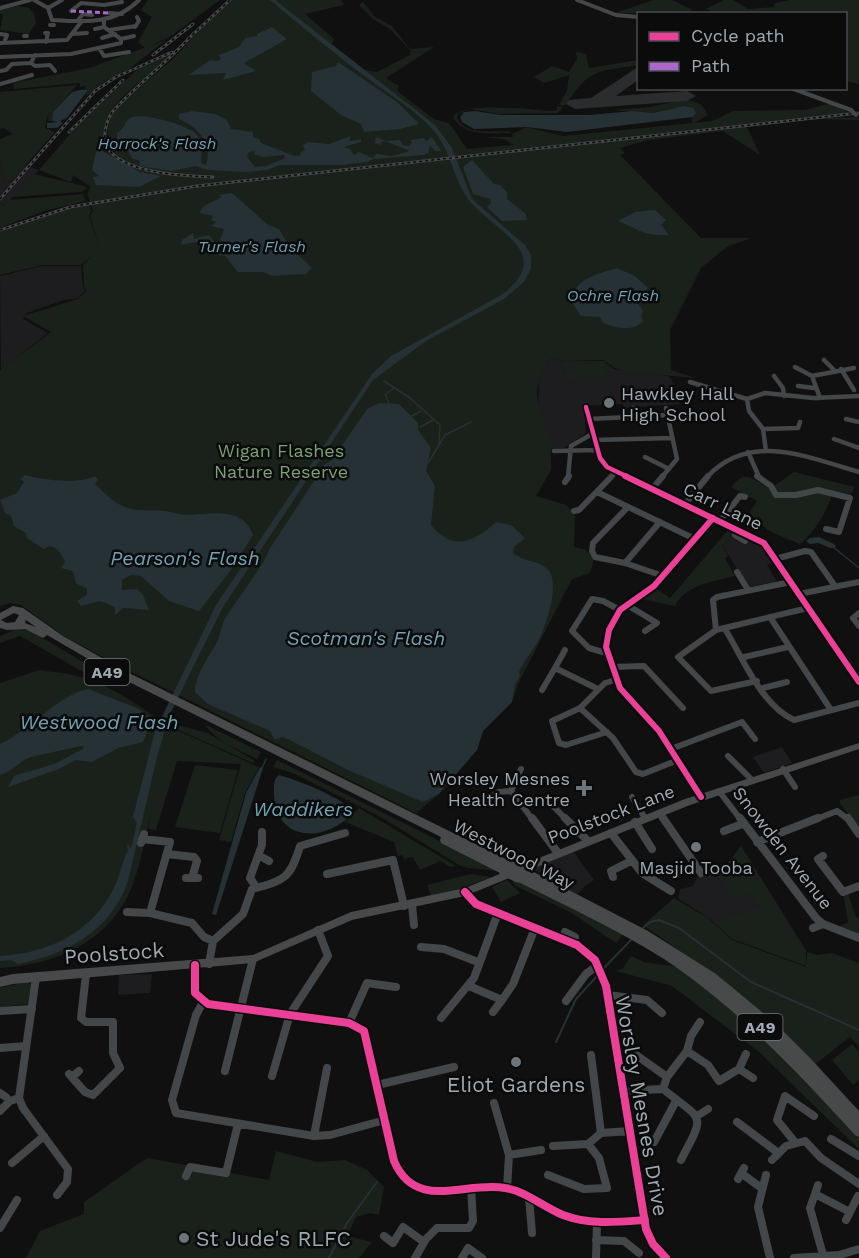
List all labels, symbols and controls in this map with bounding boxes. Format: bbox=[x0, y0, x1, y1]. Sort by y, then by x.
legend bbox=[637, 12, 847, 90]
text: Cycle path bbox=[691, 25, 785, 46]
text: Path bbox=[691, 55, 731, 76]
water label: Horrock's Flash bbox=[98, 134, 216, 153]
water label: Turner's Flash bbox=[198, 237, 306, 256]
water label: Ochre Flash bbox=[567, 286, 659, 305]
place label: Hawkley Hall High School bbox=[621, 383, 735, 425]
marker: Hawkley Hall High School bbox=[602, 396, 616, 410]
park label: Wigan Flashes Nature Reserve bbox=[214, 440, 348, 482]
street label: Carr Lane bbox=[680, 478, 766, 534]
water label: Pearson's Flash bbox=[110, 546, 260, 570]
water label: Scotman's Flash bbox=[287, 626, 445, 650]
road number: A49 bbox=[84, 659, 130, 685]
water label: Westwood Flash bbox=[20, 710, 178, 734]
place label: Worsley Mesnes Health Centre bbox=[430, 768, 570, 810]
marker: Worsley Mesnes Health Centre bbox=[575, 779, 593, 797]
street label: Poolstock Lane bbox=[545, 780, 677, 848]
street label: Snowden Avenue bbox=[729, 783, 837, 913]
water label: Waddikers bbox=[253, 797, 353, 821]
street label: Westwood Way bbox=[450, 814, 579, 894]
marker: Masjid Tooba bbox=[689, 840, 703, 854]
place label: Masjid Tooba bbox=[639, 857, 753, 878]
street label: Poolstock bbox=[63, 937, 165, 969]
street label: Worsley Mesnes Drive bbox=[610, 994, 674, 1218]
road number: A49 bbox=[738, 1014, 783, 1040]
marker: Eliot Gardens bbox=[509, 1055, 523, 1069]
place label: Eliot Gardens bbox=[447, 1072, 585, 1097]
place label: St Jude's RLFC bbox=[196, 1226, 351, 1251]
marker: St Jude's RLFC bbox=[177, 1231, 191, 1245]

